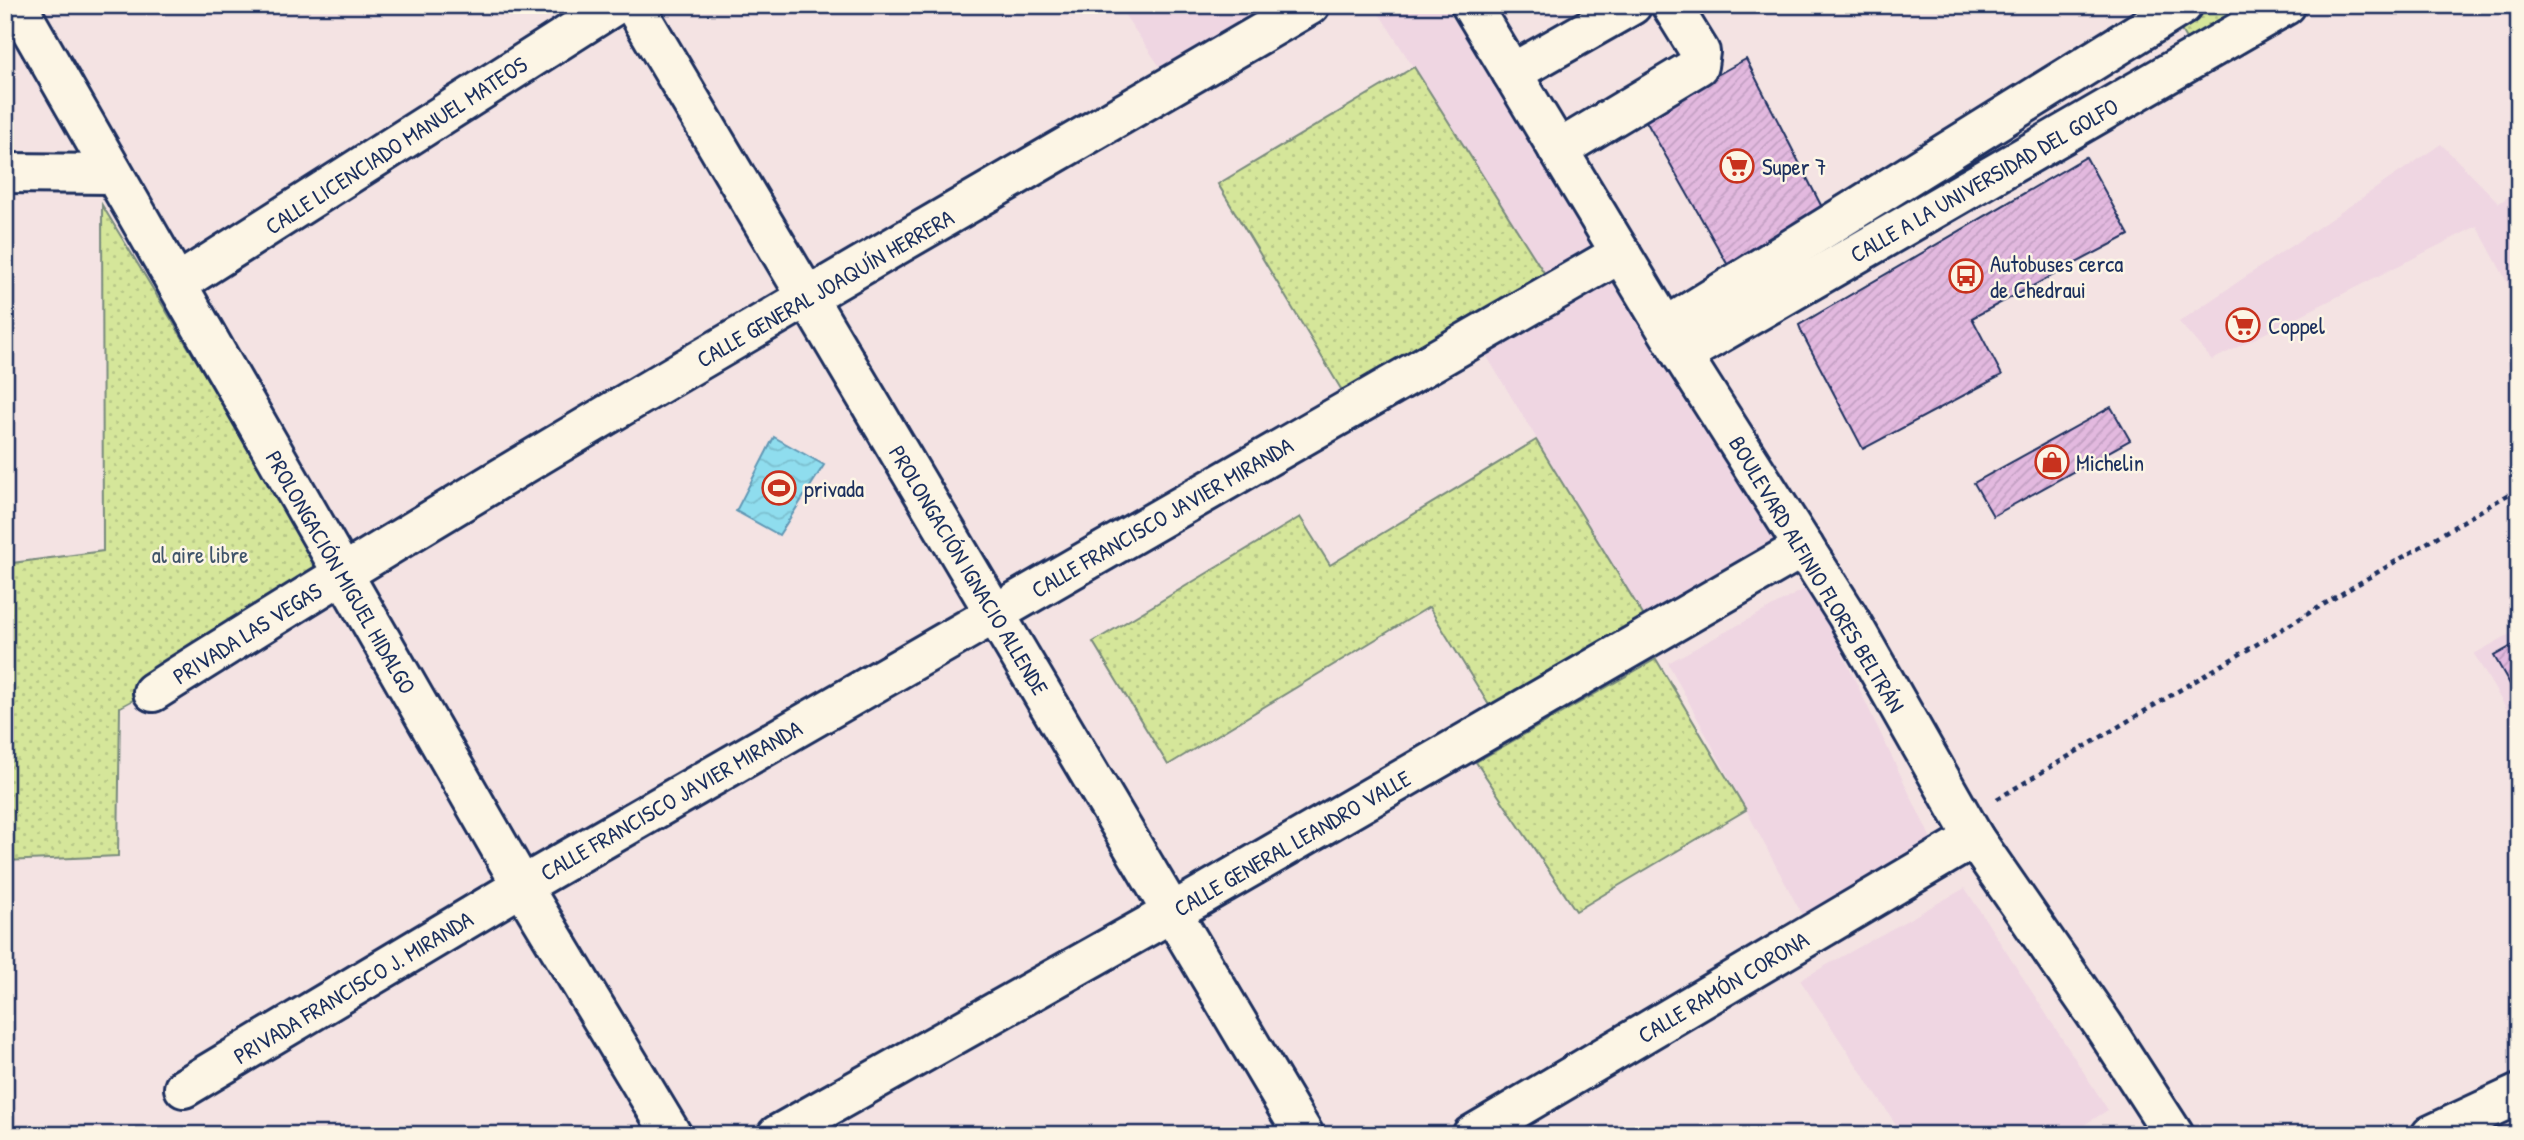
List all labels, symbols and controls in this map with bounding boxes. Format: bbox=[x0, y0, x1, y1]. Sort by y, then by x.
street label: CALLE LICENCIADO MANUEL MATEOS bbox=[259, 48, 533, 241]
street label: CALLE A LA UNIVERSIDAD DEL GOLFO bbox=[1844, 90, 2124, 270]
supermarket icon: Super 7 bbox=[1718, 147, 1756, 185]
place label: Super 7 bbox=[1762, 151, 1826, 182]
street label: CALLE GENERAL JOAQUÍN HERRERA bbox=[691, 201, 959, 375]
place label: Autobuses cerca de Chedraui bbox=[1990, 248, 2123, 305]
bus stop icon: Autobuses cerca de Chedraui bbox=[1947, 257, 1985, 295]
supermarket icon: Coppel bbox=[2224, 306, 2262, 344]
place label: Coppel bbox=[2268, 310, 2326, 341]
street label: CALLE FRANCISCO JAVIER MIRANDA bbox=[1026, 429, 1298, 605]
street label: BOULEVARD ALFINIO FLORES BELTRÁN bbox=[1722, 430, 1912, 718]
street label: PROLONGACIÓN IGNACIO ALLENDE bbox=[882, 439, 1056, 701]
shop icon: Michelin bbox=[2033, 443, 2071, 481]
street label: PROLONGACIÓN MIGUEL HIDALGO bbox=[259, 445, 423, 699]
place label: Michelin bbox=[2076, 447, 2144, 478]
sports icon: privada bbox=[760, 469, 798, 507]
place label: privada bbox=[804, 473, 864, 504]
park label: al aire libre bbox=[152, 539, 248, 570]
street label: PRIVADA LAS VEGAS bbox=[167, 575, 328, 691]
street label: CALLE FRANCISCO JAVIER MIRANDA bbox=[535, 712, 807, 888]
street label: CALLE GENERAL LEANDRO VALLE bbox=[1168, 762, 1416, 924]
street label: PRIVADA FRANCISCO J. MIRANDA bbox=[228, 903, 478, 1071]
street label: CALLE RAMÓN CORONA bbox=[1632, 924, 1814, 1050]

